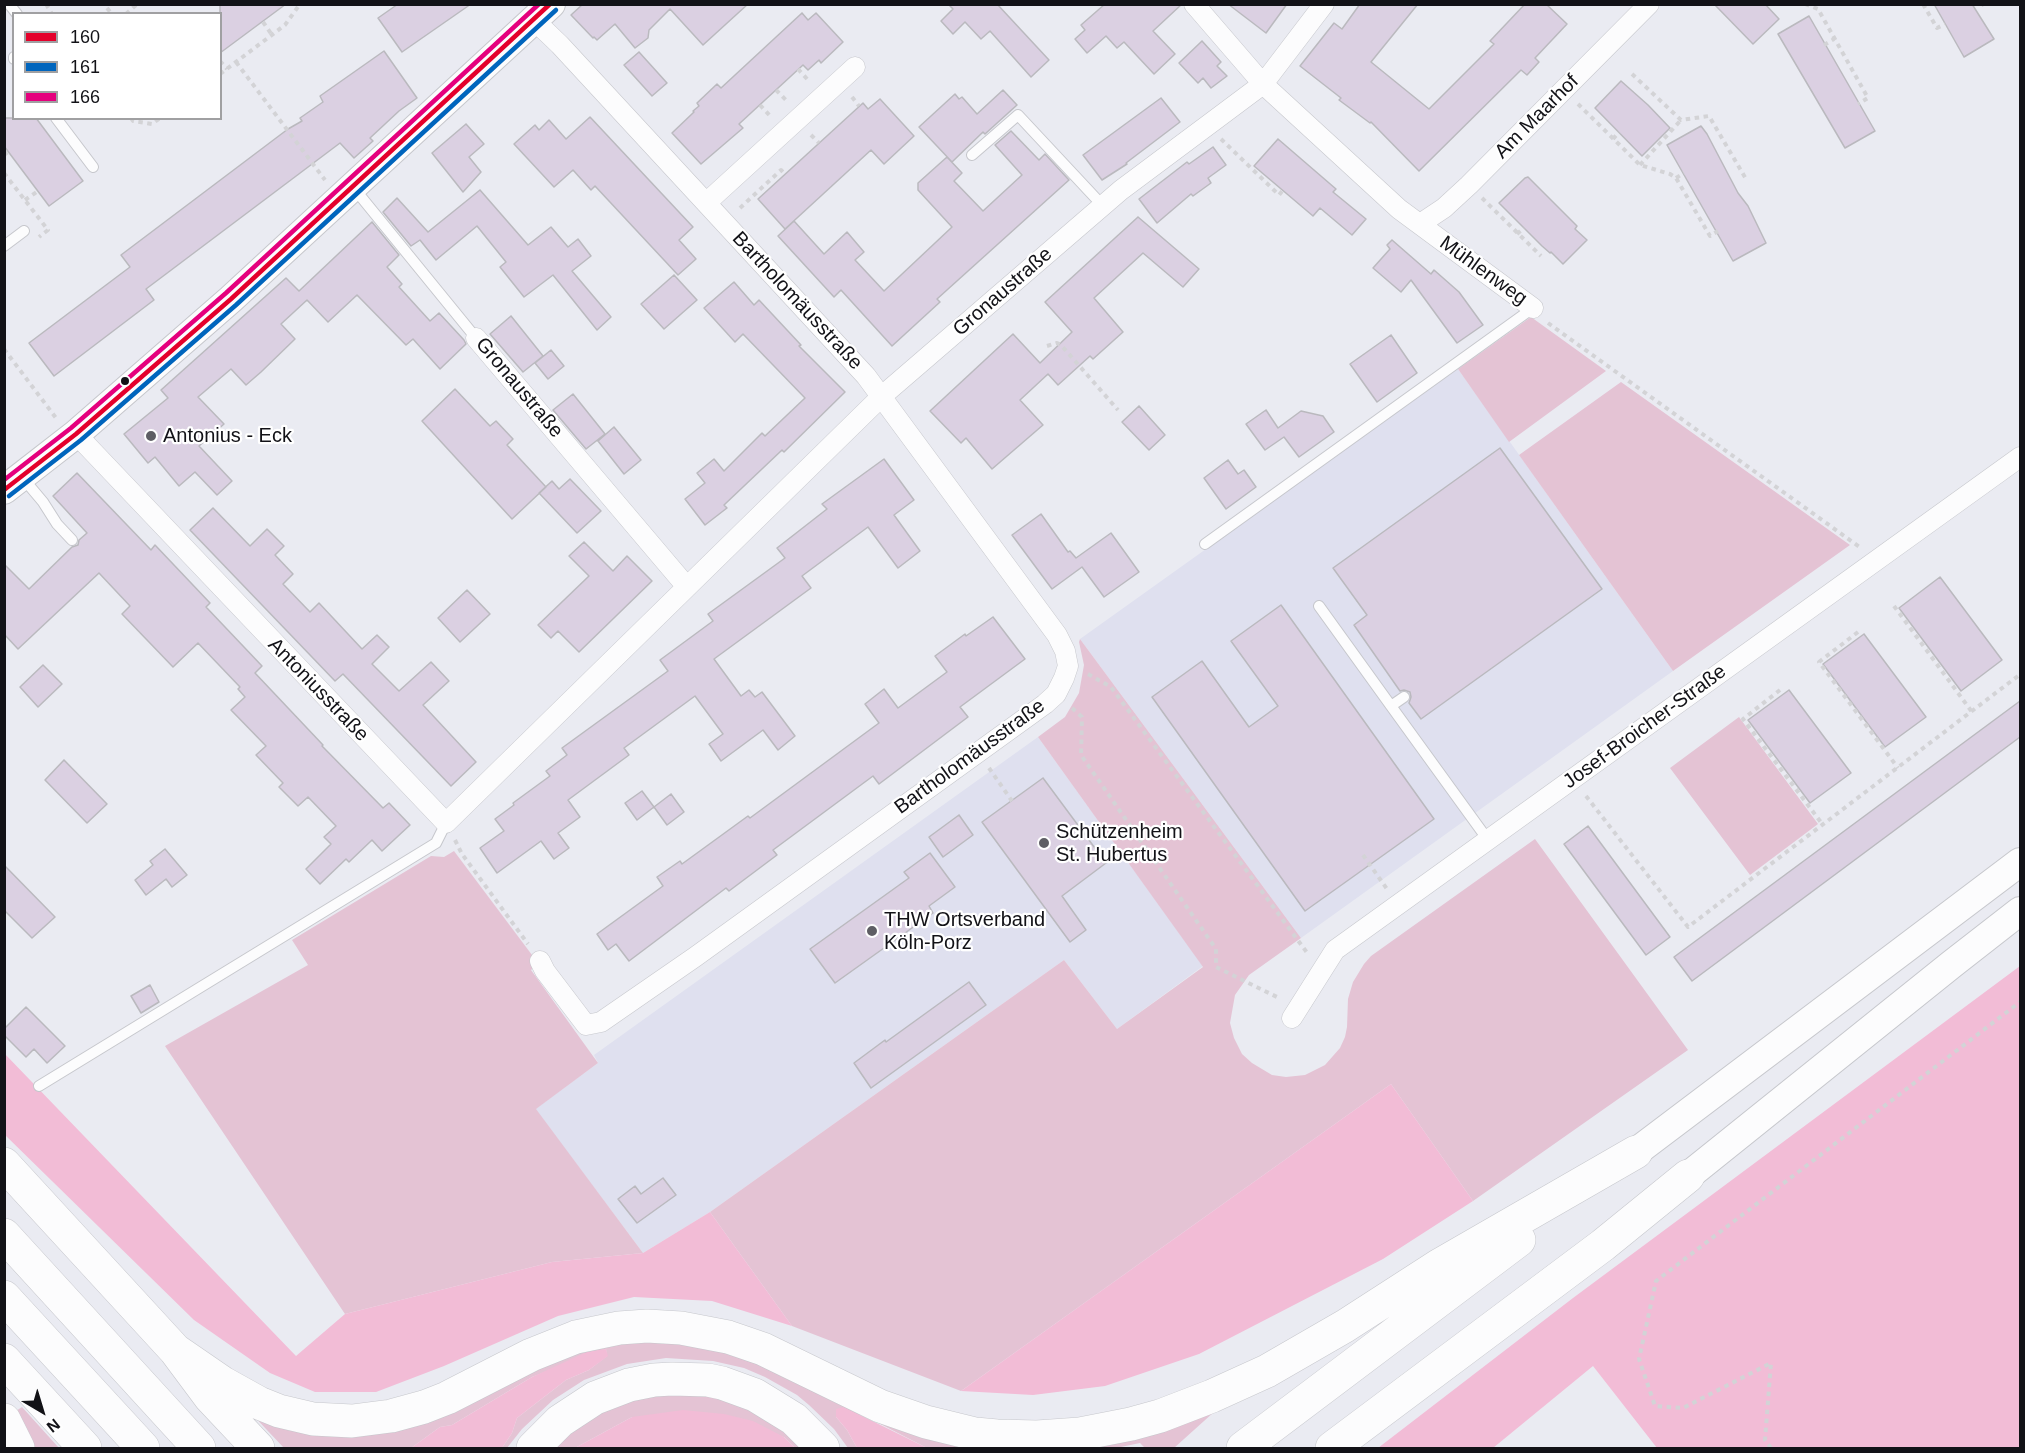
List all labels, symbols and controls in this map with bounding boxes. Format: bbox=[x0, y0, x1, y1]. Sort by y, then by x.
legend bbox=[12, 12, 222, 120]
text: 160 bbox=[70, 27, 100, 47]
text: 161 bbox=[70, 57, 100, 77]
street label: Am Maarhof bbox=[1490, 70, 1584, 164]
text: 166 bbox=[70, 87, 100, 107]
street label: Bartholomäusstraße bbox=[727, 227, 867, 375]
street label: Mühlenweg bbox=[1435, 231, 1531, 311]
street label: Gronaustraße bbox=[949, 242, 1057, 342]
street label: Gronaustraße bbox=[470, 333, 568, 443]
unlabelled marker bbox=[119, 375, 131, 387]
place label: Antonius - Eck bbox=[163, 424, 292, 448]
marker: Antonius - Eck bbox=[144, 429, 158, 443]
street label: Antoniusstraße bbox=[263, 633, 373, 747]
street label: Josef-Broicher-Straße bbox=[1559, 660, 1731, 794]
street label: Bartholomäusstraße bbox=[890, 694, 1050, 820]
place label: Schützenheim St. Hubertus bbox=[1056, 820, 1183, 867]
marker: Schützenheim St. Hubertus bbox=[1037, 836, 1051, 850]
place label: THW Ortsverband Köln-Porz bbox=[884, 908, 1045, 955]
marker: THW Ortsverband Köln-Porz bbox=[865, 924, 879, 938]
north arrow bbox=[12, 1381, 72, 1441]
text: N bbox=[44, 1415, 63, 1436]

